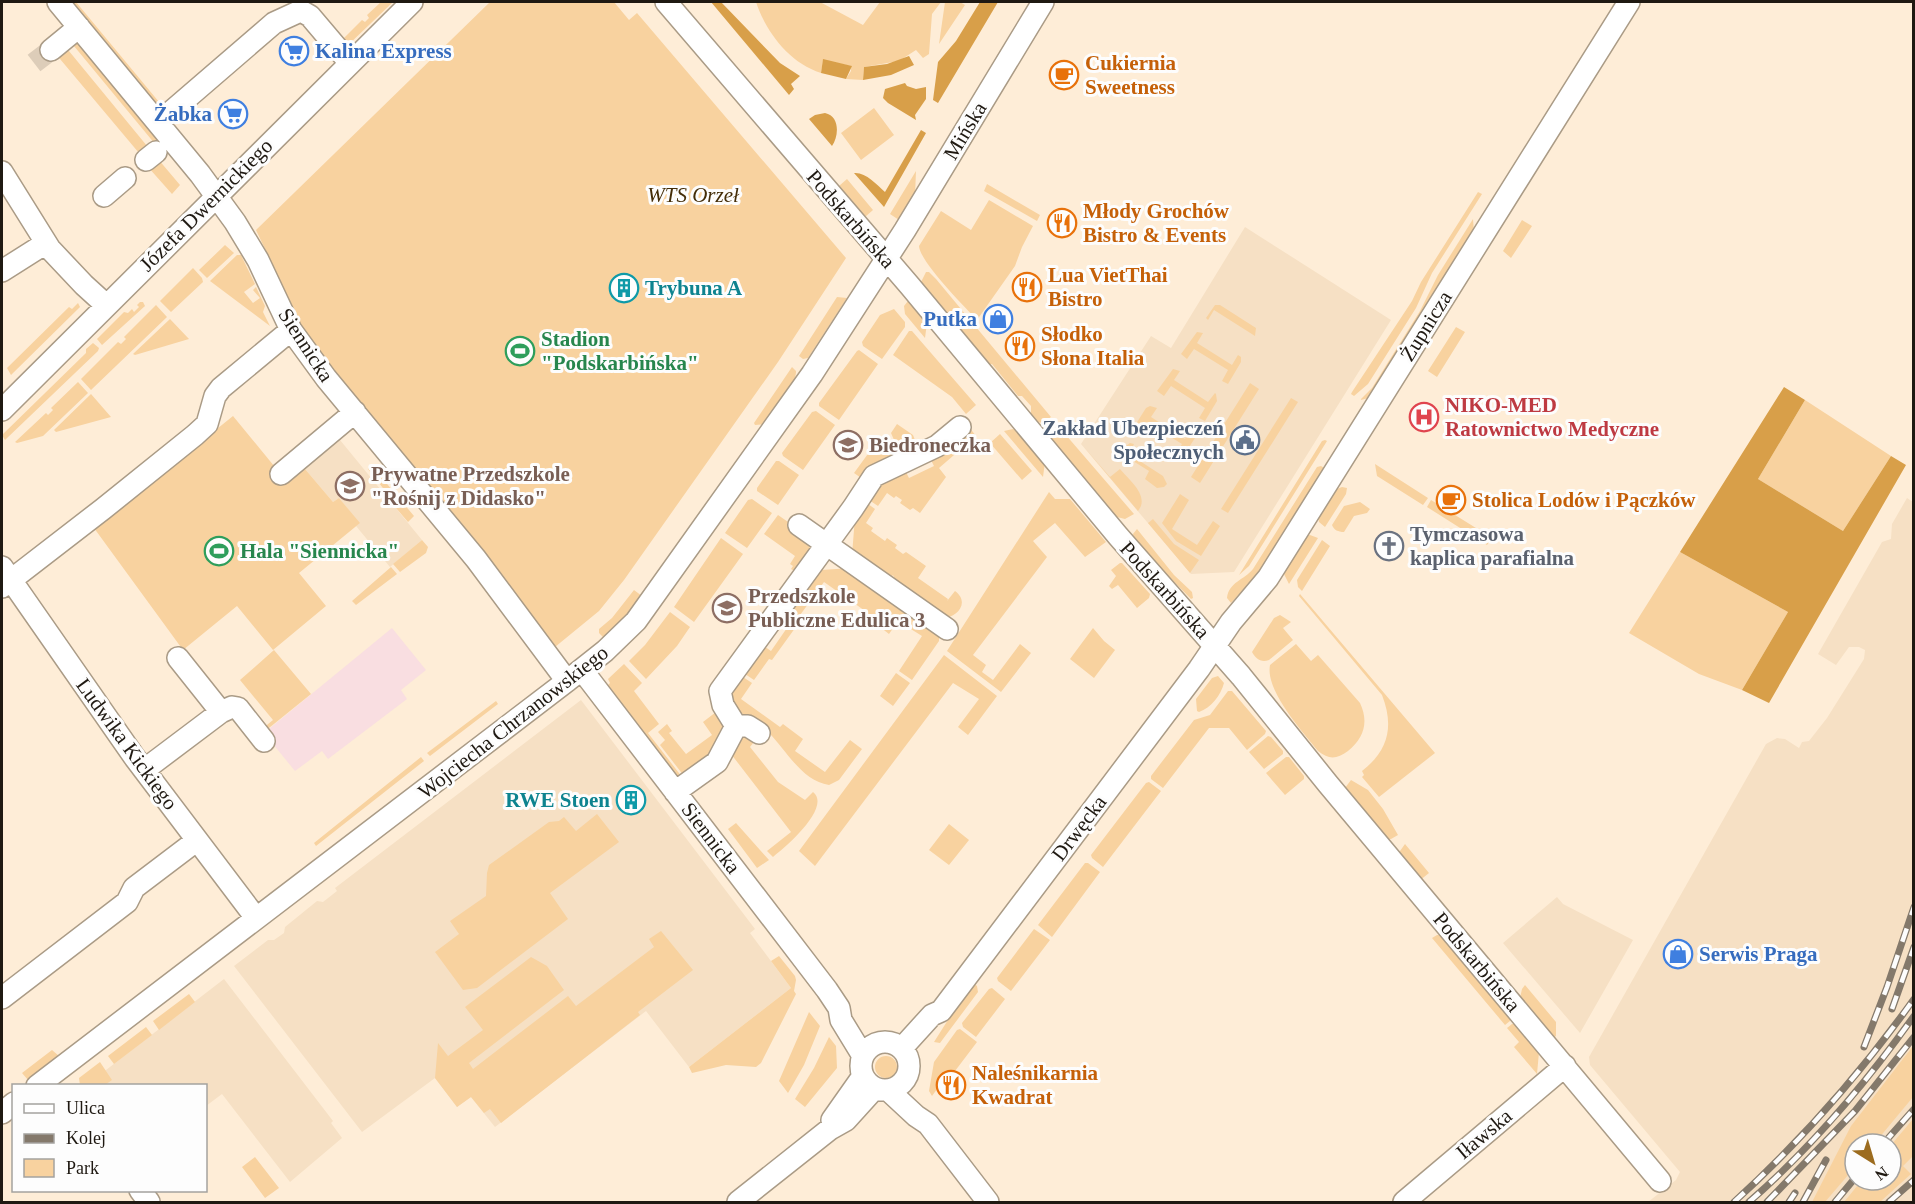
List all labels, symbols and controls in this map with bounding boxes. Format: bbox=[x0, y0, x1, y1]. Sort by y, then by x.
supermarket icon: Kalina Express bbox=[278, 35, 310, 67]
place label: Kalina Express bbox=[315, 39, 452, 63]
place label: Cukiernia Sweetness bbox=[1085, 51, 1177, 99]
cafe icon: Cukiernia Sweetness bbox=[1048, 59, 1080, 91]
street label: Mińska bbox=[938, 97, 992, 164]
supermarket icon: Żabka bbox=[217, 98, 249, 130]
place label: Żabka bbox=[154, 102, 212, 126]
street label: Józefa Dwernickiego bbox=[135, 134, 277, 276]
street label: Podskarbińska bbox=[802, 165, 901, 274]
park label: WTS Orzeł bbox=[647, 183, 740, 207]
place label: Młody Grochów Bistro & Events bbox=[1083, 199, 1230, 247]
restaurant icon: Młody Grochów Bistro & Events bbox=[1046, 207, 1078, 239]
place label: Lua VietThai Bistro bbox=[1048, 263, 1168, 311]
restaurant icon: Lua VietThai Bistro bbox=[1011, 271, 1043, 303]
building icon: Trybuna A bbox=[608, 272, 640, 304]
place label: Trybuna A bbox=[645, 276, 743, 300]
street label: Żupnicza bbox=[1395, 286, 1457, 365]
shop icon: Putka bbox=[982, 303, 1014, 335]
street label: Siennicka bbox=[273, 304, 339, 387]
place label: Putka bbox=[923, 307, 977, 331]
place label: Słodko Słona Italia bbox=[1041, 322, 1145, 370]
place label: Stadion "Podskarbińska" bbox=[541, 327, 699, 375]
restaurant icon: Słodko Słona Italia bbox=[1004, 330, 1036, 362]
sports icon: Stadion "Podskarbińska" bbox=[504, 335, 536, 367]
place label: NIKO-MED Ratownictwo Medyczne bbox=[1445, 393, 1659, 441]
hospital icon: NIKO-MED Ratownictwo Medyczne bbox=[1408, 401, 1440, 433]
place label: Zakład Ubezpieczeń Społecznych bbox=[1043, 416, 1224, 464]
public building icon: Zakład Ubezpieczeń Społecznych bbox=[1229, 424, 1261, 456]
school or university icon: Biedroneczka bbox=[832, 429, 864, 461]
place label: Biedroneczka bbox=[869, 433, 992, 457]
place label: Prywatne Przedszkole "Rośnij z Didasko" bbox=[371, 462, 570, 510]
school or university icon: Prywatne Przedszkole "Rośnij z Didasko" bbox=[334, 470, 366, 502]
cafe icon: Stolica Lodów i Pączków bbox=[1435, 484, 1467, 516]
place label: Stolica Lodów i Pączków bbox=[1472, 488, 1696, 512]
place label: Tymczasowa kaplica parafialna bbox=[1410, 522, 1574, 570]
church icon: Tymczasowa kaplica parafialna bbox=[1373, 530, 1405, 562]
sports icon: Hala "Siennicka" bbox=[203, 535, 235, 567]
street label: Podskarbińska bbox=[1115, 536, 1215, 644]
place label: Hala "Siennicka" bbox=[240, 539, 399, 563]
place label: Przedszkole Publiczne Edulica 3 bbox=[748, 584, 925, 632]
school or university icon: Przedszkole Publiczne Edulica 3 bbox=[711, 592, 743, 624]
street label: Wojciecha Chrzanowskiego bbox=[413, 640, 613, 804]
street label: Ludwika Kickiego bbox=[71, 673, 183, 815]
building icon: RWE Stoen bbox=[615, 784, 647, 816]
place label: RWE Stoen bbox=[505, 788, 610, 812]
street label: Drwęcka bbox=[1047, 790, 1112, 865]
street label: Siennicka bbox=[676, 798, 746, 879]
street label: Podskarbińska bbox=[1428, 907, 1526, 1017]
shop icon: Serwis Praga bbox=[1662, 938, 1694, 970]
place label: Serwis Praga bbox=[1699, 942, 1818, 966]
place label: Naleśnikarnia Kwadrat bbox=[972, 1061, 1099, 1109]
restaurant icon: Naleśnikarnia Kwadrat bbox=[935, 1069, 967, 1101]
legend bbox=[12, 1084, 207, 1192]
text: Ulica bbox=[66, 1098, 105, 1118]
street label: Iławska bbox=[1451, 1103, 1517, 1164]
text: Kolej bbox=[66, 1128, 106, 1148]
north arrow bbox=[1843, 1132, 1903, 1192]
text: Park bbox=[66, 1158, 99, 1178]
text: N bbox=[1872, 1163, 1891, 1184]

